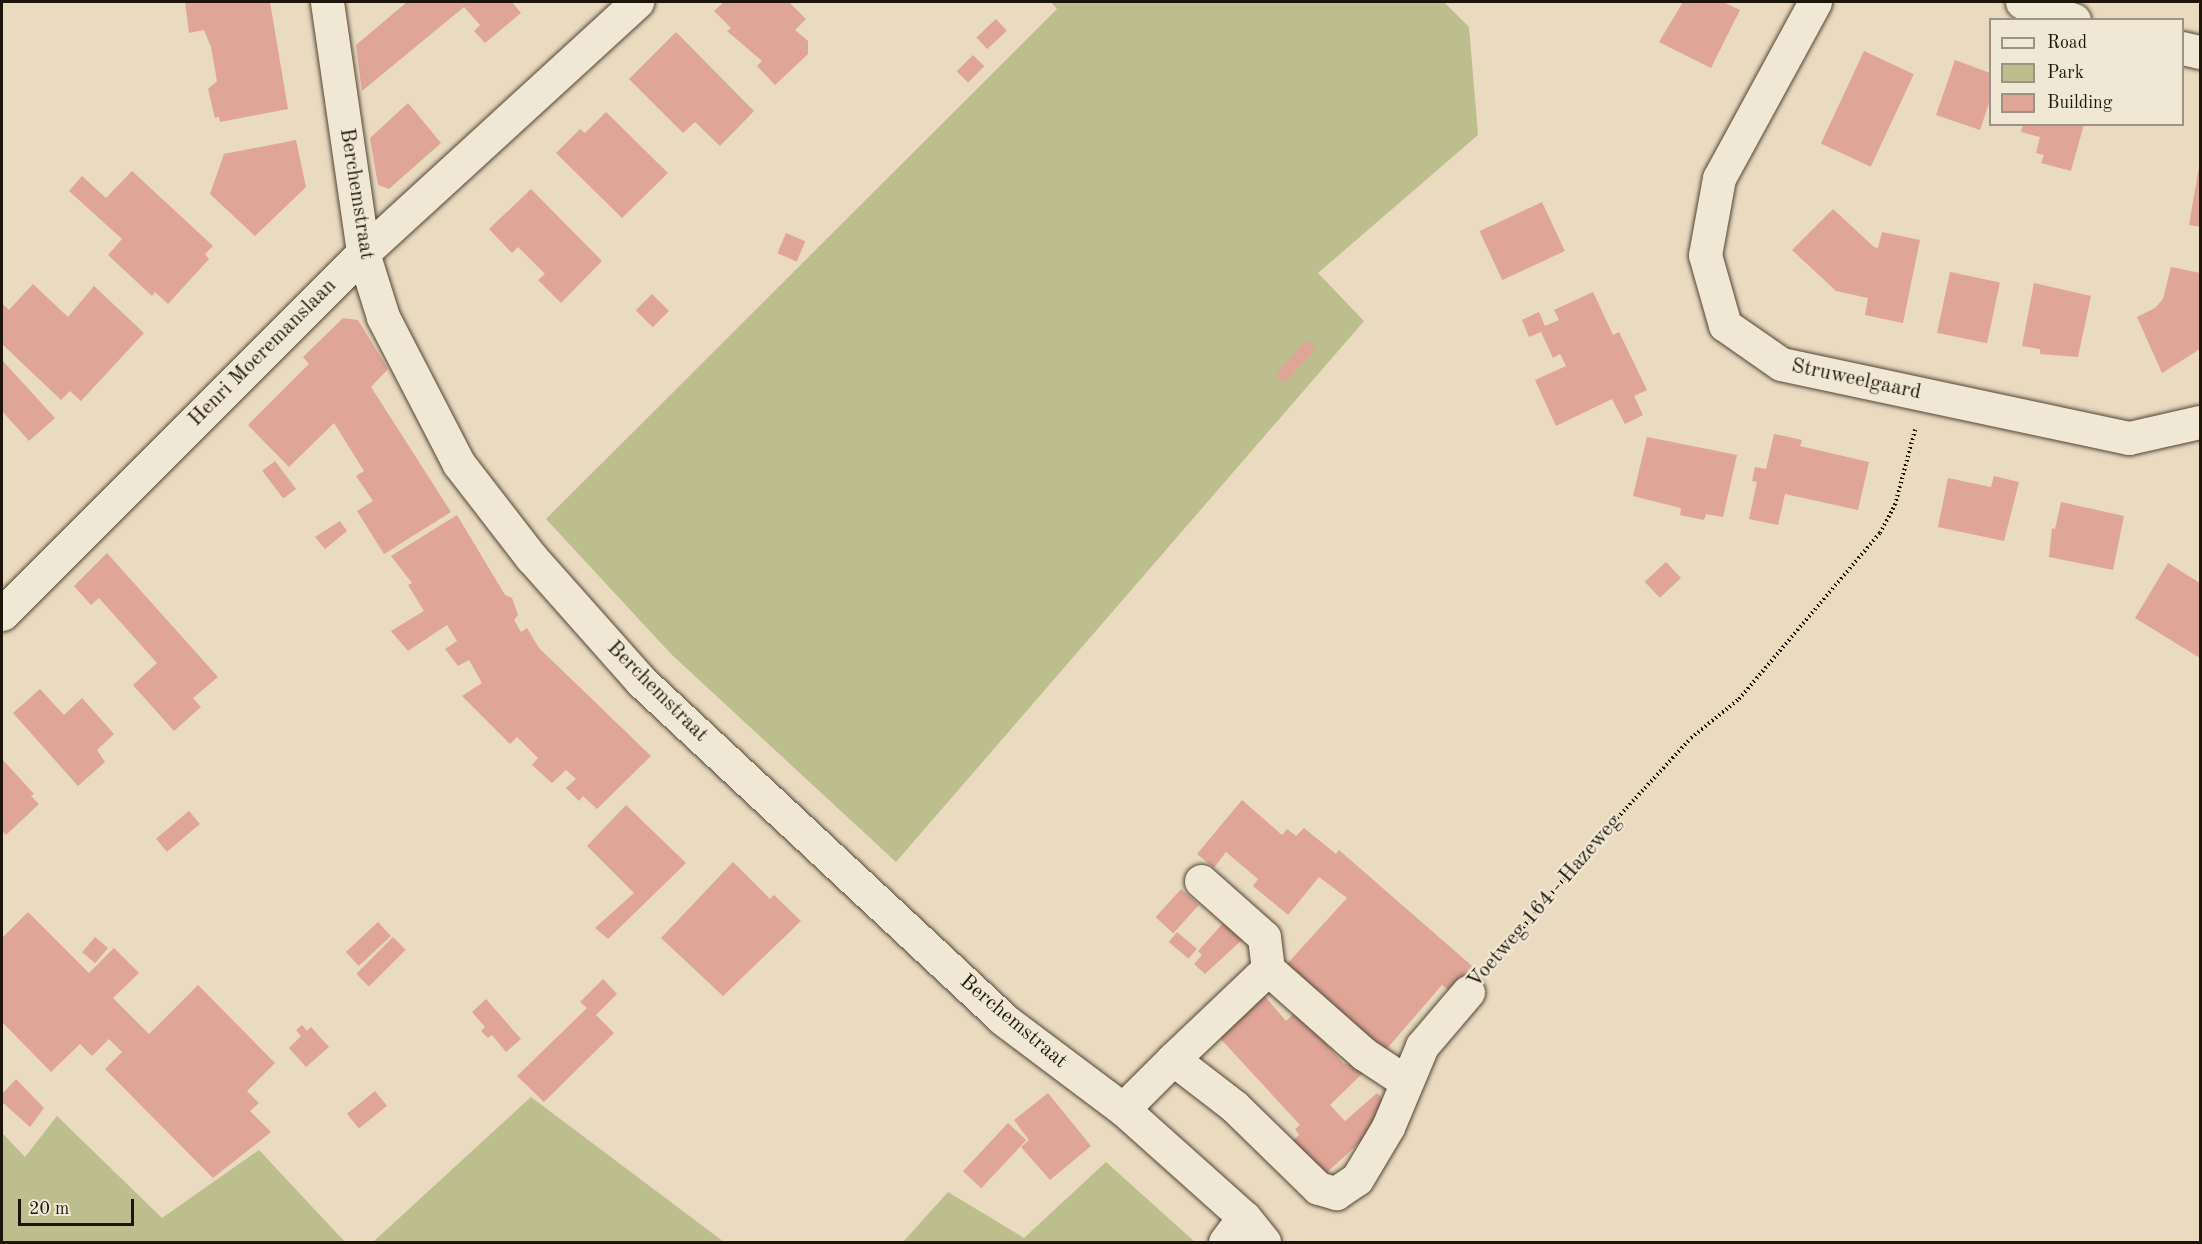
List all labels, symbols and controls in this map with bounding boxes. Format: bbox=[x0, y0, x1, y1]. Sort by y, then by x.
legend bbox=[1989, 18, 2184, 126]
text: Road bbox=[2047, 34, 2087, 52]
text: Park bbox=[2047, 64, 2084, 82]
text: Building bbox=[2047, 94, 2112, 112]
street label: Berchemstraat bbox=[333, 126, 379, 262]
street label: Henri Moeremanslaan bbox=[184, 274, 342, 432]
street label: Struweelgaard bbox=[1789, 354, 1923, 406]
street label: Berchemstraat bbox=[601, 636, 713, 748]
street label: Voetweg 164 - Hazeweg bbox=[1463, 810, 1627, 994]
street label: Berchemstraat bbox=[954, 970, 1072, 1074]
scale bar bbox=[21, 1187, 136, 1225]
text: 20 m bbox=[29, 1200, 69, 1218]

